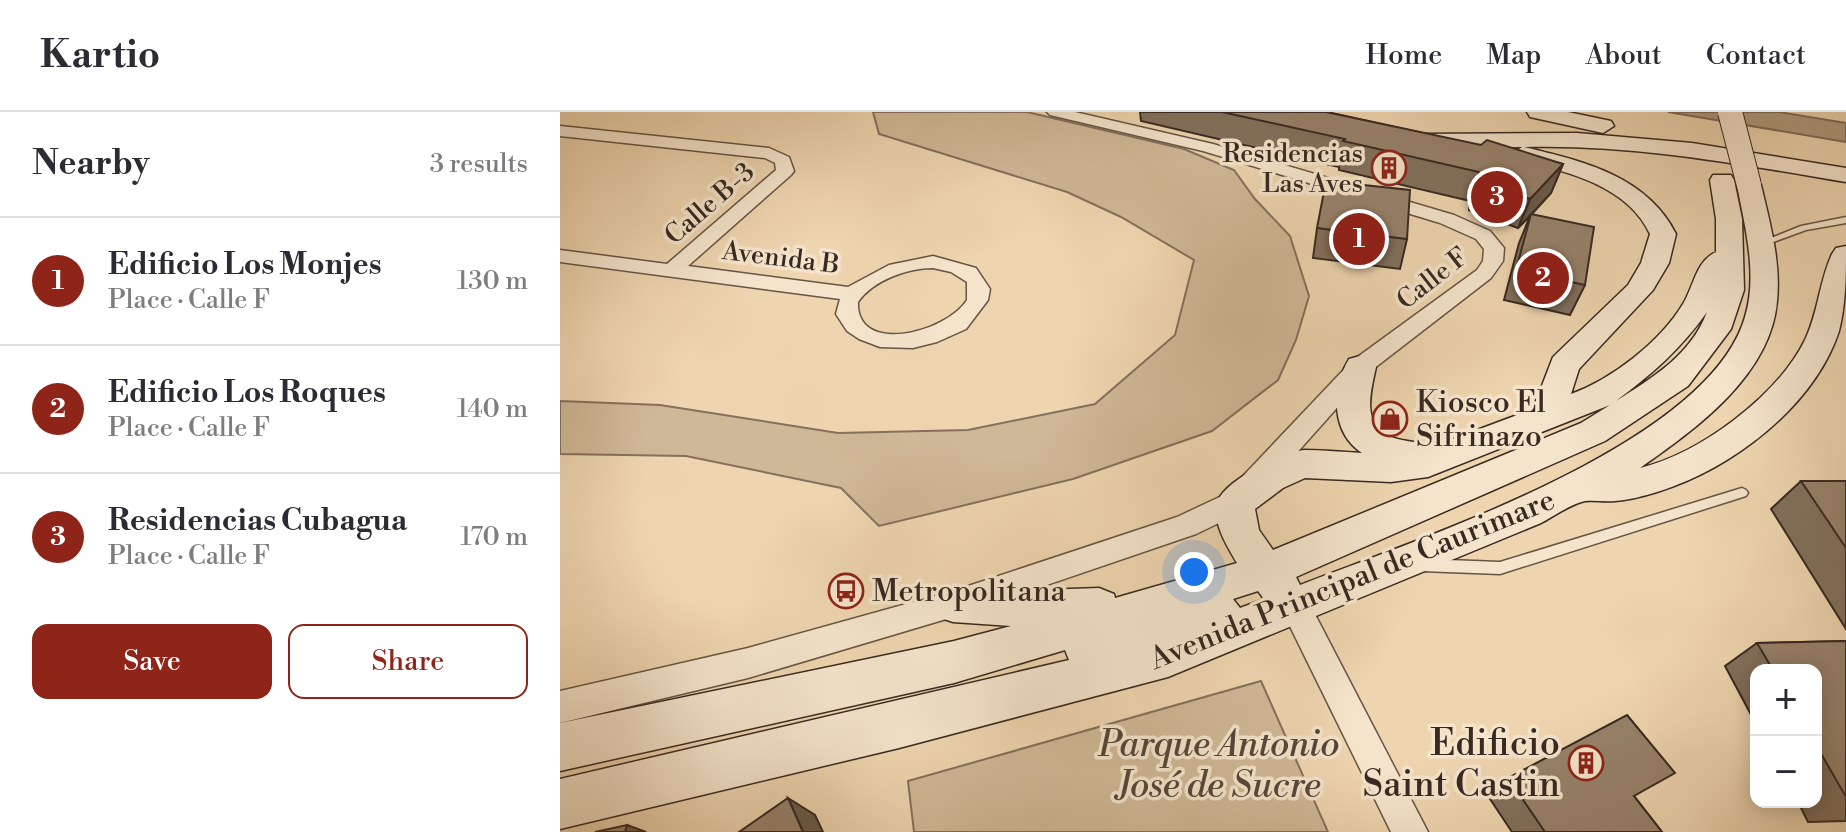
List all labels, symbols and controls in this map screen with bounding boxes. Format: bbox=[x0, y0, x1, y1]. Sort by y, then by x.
text: Kartio bbox=[40, 32, 160, 79]
text: Home bbox=[1366, 38, 1442, 73]
text: Map bbox=[1486, 38, 1541, 73]
text: About bbox=[1585, 38, 1662, 73]
text: Contact bbox=[1706, 38, 1806, 73]
place label: Residencias Las Aves bbox=[1222, 138, 1363, 200]
text: Nearby bbox=[32, 143, 150, 185]
text: 3 results bbox=[430, 148, 528, 180]
building icon: Residencias Las Aves bbox=[1370, 149, 1408, 187]
street label: Calle B-3 bbox=[658, 156, 761, 251]
pin: 3 bbox=[1471, 167, 1523, 227]
pin: 1 bbox=[1333, 209, 1385, 269]
street label: Avenida B bbox=[719, 235, 841, 281]
street label: Calle F bbox=[1390, 241, 1475, 317]
text: Edificio Los Monjes bbox=[108, 246, 382, 284]
pin: 2 bbox=[1517, 248, 1569, 308]
text: 1 bbox=[52, 265, 64, 297]
text: 130 m bbox=[457, 265, 528, 297]
text: Place · Calle F bbox=[108, 284, 270, 316]
text: Edificio Los Roques bbox=[108, 374, 386, 412]
place label: Kiosco El Sifrinazo bbox=[1416, 384, 1546, 456]
text: 2 bbox=[50, 393, 66, 425]
text: 140 m bbox=[457, 393, 528, 425]
shop icon: Kiosco El Sifrinazo bbox=[1371, 400, 1409, 438]
text: Place · Calle F bbox=[108, 412, 270, 444]
street label: Avenida Principal de Caurimare bbox=[1143, 481, 1560, 679]
text: Residencias Cubagua bbox=[108, 502, 407, 540]
text: 3 bbox=[50, 521, 66, 553]
text: 170 m bbox=[460, 521, 528, 553]
text: Place · Calle F bbox=[108, 540, 270, 572]
your location bbox=[1174, 552, 1214, 592]
bus stop icon: Metropolitana bbox=[827, 572, 865, 610]
place label: Metropolitana bbox=[872, 573, 1067, 611]
button: Save bbox=[32, 624, 272, 699]
button: Share bbox=[288, 624, 528, 699]
map controls bbox=[1750, 664, 1822, 808]
button: + bbox=[1750, 664, 1822, 736]
place label: Edificio Saint Castin bbox=[1363, 722, 1560, 808]
park label: Parque Antonio José de Sucre bbox=[1098, 723, 1339, 809]
button: − bbox=[1750, 736, 1822, 808]
building icon: Edificio Saint Castin bbox=[1567, 744, 1605, 782]

